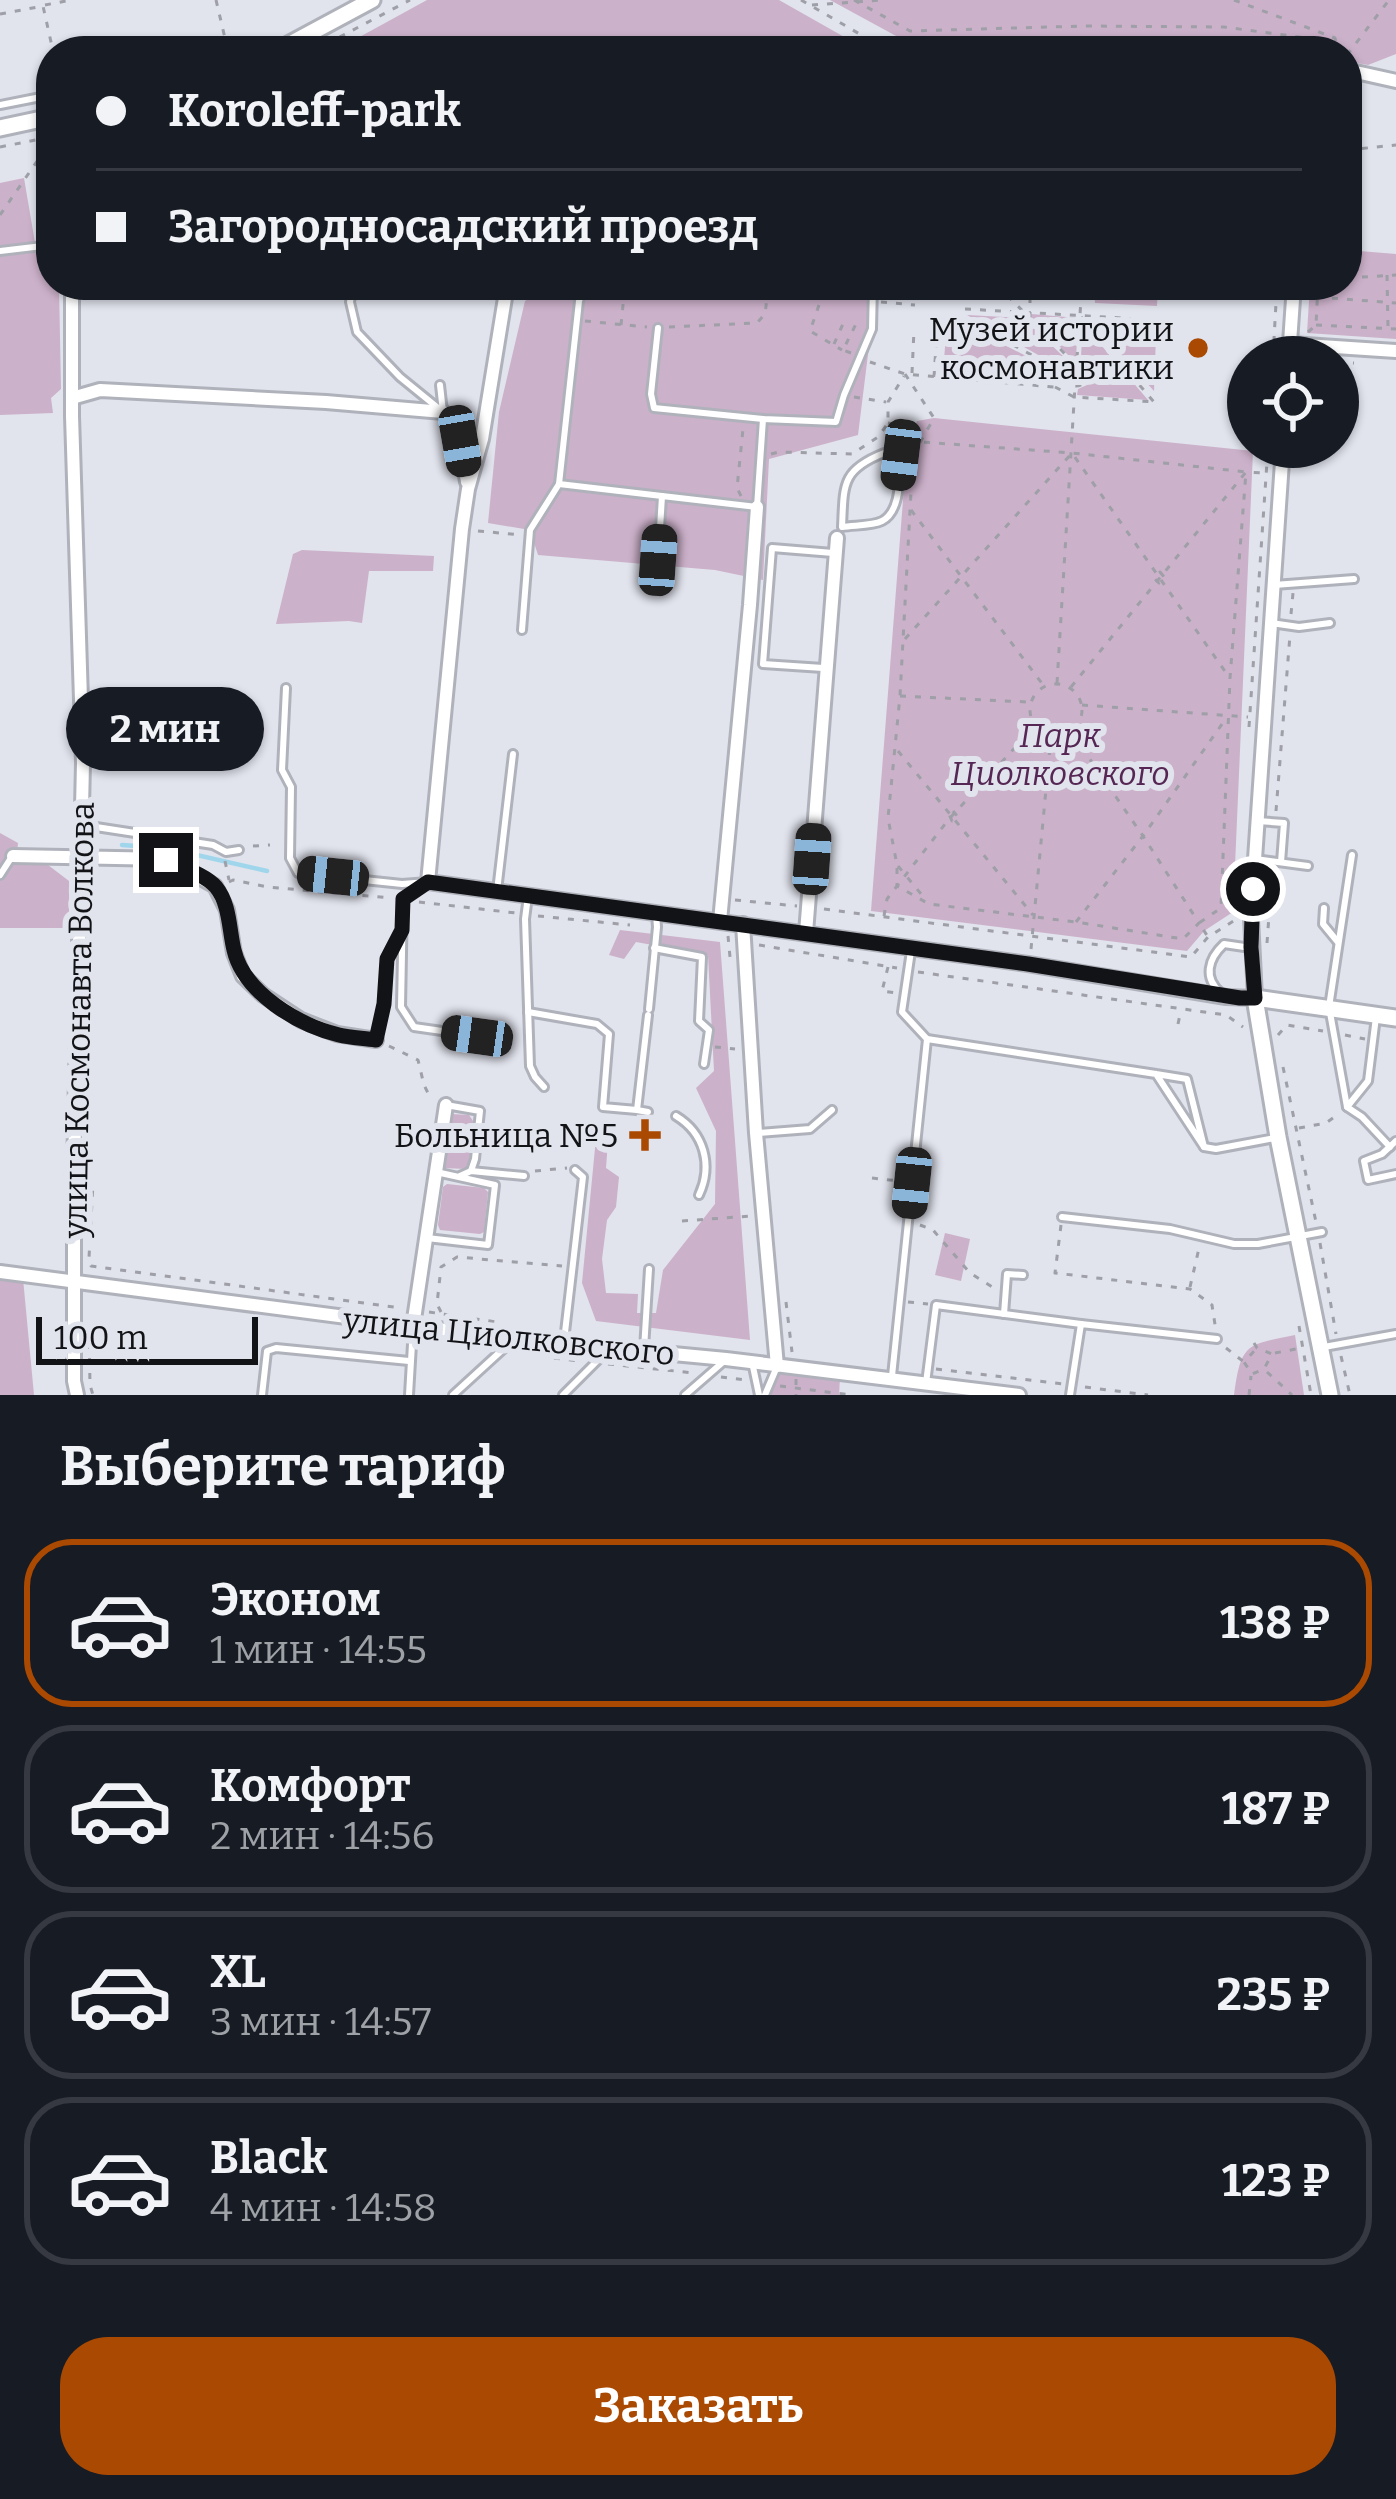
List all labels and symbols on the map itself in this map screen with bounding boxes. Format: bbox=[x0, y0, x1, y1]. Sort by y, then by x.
place label: Музей истории космонавтики bbox=[929, 310, 1174, 388]
marker: Музей истории космонавтики bbox=[1185, 335, 1211, 361]
car bbox=[436, 402, 484, 480]
car bbox=[879, 417, 923, 493]
car bbox=[638, 523, 678, 597]
callout: 2 мин bbox=[67, 686, 265, 770]
park label: Парк Циолковского bbox=[950, 716, 1170, 794]
street label: улица Космонавта Волкова bbox=[55, 802, 103, 1239]
car bbox=[792, 822, 832, 896]
route end bbox=[139, 833, 193, 887]
car bbox=[295, 854, 371, 898]
route start bbox=[1226, 862, 1280, 916]
car bbox=[439, 1013, 515, 1059]
place label: Больница №5 bbox=[394, 1116, 618, 1156]
marker: Больница №5 bbox=[629, 1119, 661, 1151]
car bbox=[890, 1145, 934, 1221]
street label: улица Циолковского bbox=[340, 1300, 677, 1374]
scale bar bbox=[36, 1311, 258, 1364]

